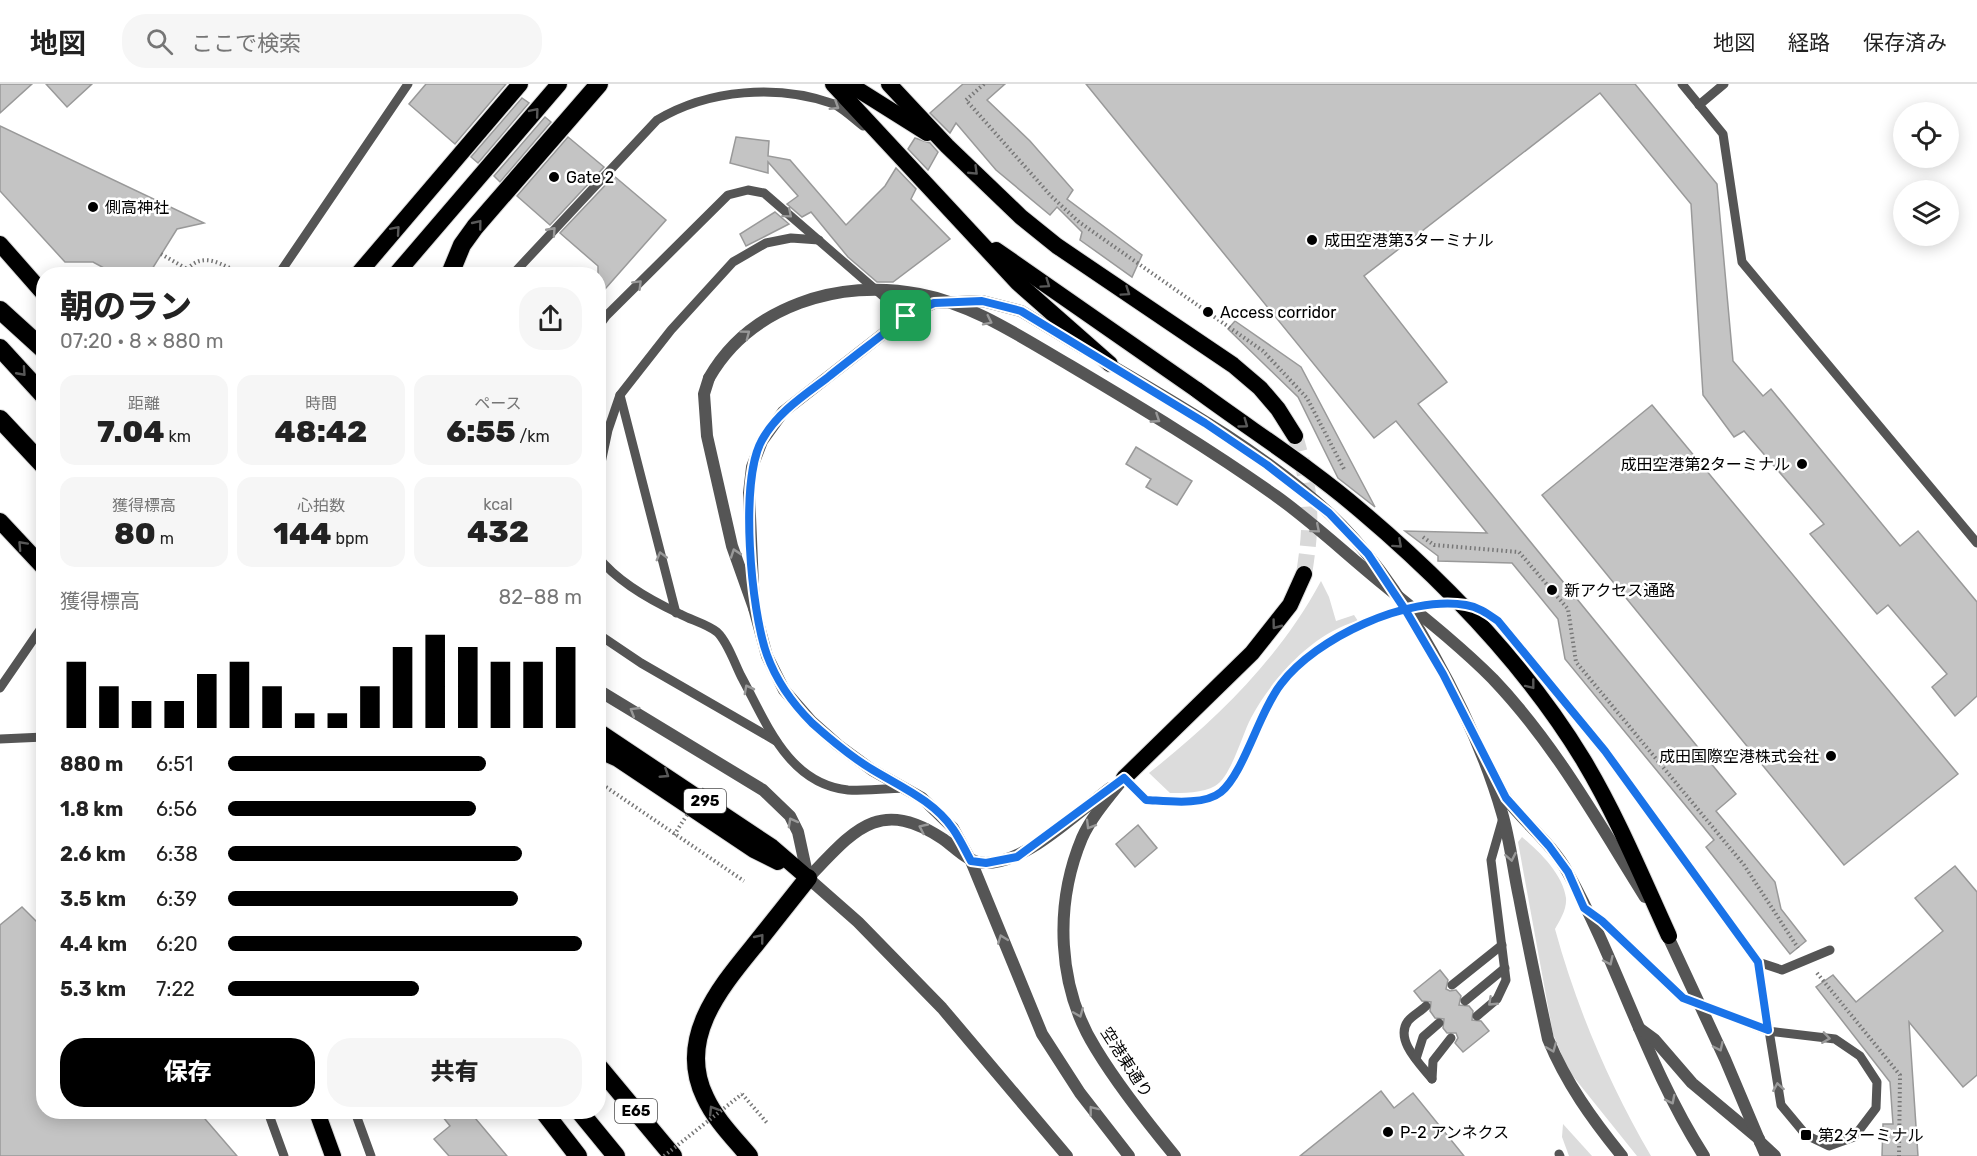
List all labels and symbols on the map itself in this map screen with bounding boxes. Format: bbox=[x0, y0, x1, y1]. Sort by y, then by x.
one-way arrow bbox=[829, 98, 839, 110]
one-way arrow bbox=[527, 107, 538, 118]
one-way arrow bbox=[967, 164, 977, 175]
place label: Gate 2 bbox=[566, 168, 614, 187]
marker: Gate 2 bbox=[547, 170, 561, 184]
place label: 側高神社 bbox=[105, 198, 169, 217]
marker: 側高神社 bbox=[86, 200, 100, 214]
one-way arrow bbox=[781, 207, 792, 218]
one-way arrow bbox=[471, 220, 482, 231]
one-way arrow bbox=[389, 226, 400, 237]
one-way arrow bbox=[545, 227, 556, 237]
place label: 成田空港第3ターミナル bbox=[1324, 231, 1494, 250]
marker: 成田空港第3ターミナル bbox=[1305, 233, 1319, 247]
one-way arrow bbox=[1039, 277, 1050, 288]
one-way arrow bbox=[632, 280, 642, 291]
one-way arrow bbox=[1119, 285, 1130, 296]
pin bbox=[880, 290, 931, 341]
place label: Access corridor bbox=[1220, 303, 1336, 322]
marker: Access corridor bbox=[1201, 305, 1215, 319]
one-way arrow bbox=[981, 313, 992, 325]
one-way arrow bbox=[740, 330, 751, 341]
one-way arrow bbox=[15, 365, 26, 376]
one-way arrow bbox=[1150, 411, 1160, 423]
one-way arrow bbox=[1237, 417, 1248, 428]
place label: 成田空港第2ターミナル bbox=[1621, 455, 1790, 474]
marker: 成田空港第2ターミナル bbox=[1795, 457, 1809, 471]
one-way arrow bbox=[1310, 522, 1321, 533]
one-way arrow bbox=[1391, 537, 1401, 548]
one-way arrow bbox=[18, 541, 29, 551]
one-way arrow bbox=[729, 548, 742, 559]
one-way arrow bbox=[656, 551, 668, 562]
place label: 新アクセス通路 bbox=[1564, 581, 1675, 600]
marker: 新アクセス通路 bbox=[1545, 583, 1559, 597]
one-way arrow bbox=[1272, 618, 1283, 629]
one-way arrow bbox=[1524, 679, 1535, 690]
one-way arrow bbox=[744, 685, 755, 696]
one-way arrow bbox=[630, 707, 640, 719]
place label: 成田国際空港株式会社 bbox=[1659, 747, 1819, 766]
marker: 成田国際空港株式会社 bbox=[1824, 749, 1838, 763]
one-way arrow bbox=[658, 767, 669, 778]
road number: 295 bbox=[684, 789, 726, 813]
one-way arrow bbox=[788, 818, 799, 828]
one-way arrow bbox=[1085, 819, 1097, 829]
one-way arrow bbox=[918, 824, 929, 836]
one-way arrow bbox=[1504, 852, 1517, 862]
one-way arrow bbox=[753, 934, 764, 945]
one-way arrow bbox=[996, 934, 1009, 944]
one-way arrow bbox=[1601, 955, 1613, 966]
one-way arrow bbox=[1488, 995, 1499, 1006]
one-way arrow bbox=[1072, 1007, 1084, 1018]
street label: 空港東通り bbox=[1097, 1024, 1156, 1101]
one-way arrow bbox=[1821, 1032, 1830, 1044]
one-way arrow bbox=[1712, 1040, 1724, 1051]
one-way arrow bbox=[1544, 1042, 1557, 1052]
one-way arrow bbox=[1772, 1082, 1785, 1092]
one-way arrow bbox=[1664, 1094, 1676, 1105]
road number: E65 bbox=[615, 1099, 657, 1123]
one-way arrow bbox=[1089, 1105, 1100, 1116]
one-way arrow bbox=[708, 1106, 720, 1116]
place label: P-2 アンネクス bbox=[1400, 1123, 1509, 1142]
marker: P-2 アンネクス bbox=[1381, 1125, 1395, 1139]
place label: 第2ターミナル bbox=[1818, 1126, 1923, 1145]
marker: 第2ターミナル bbox=[1799, 1128, 1813, 1142]

